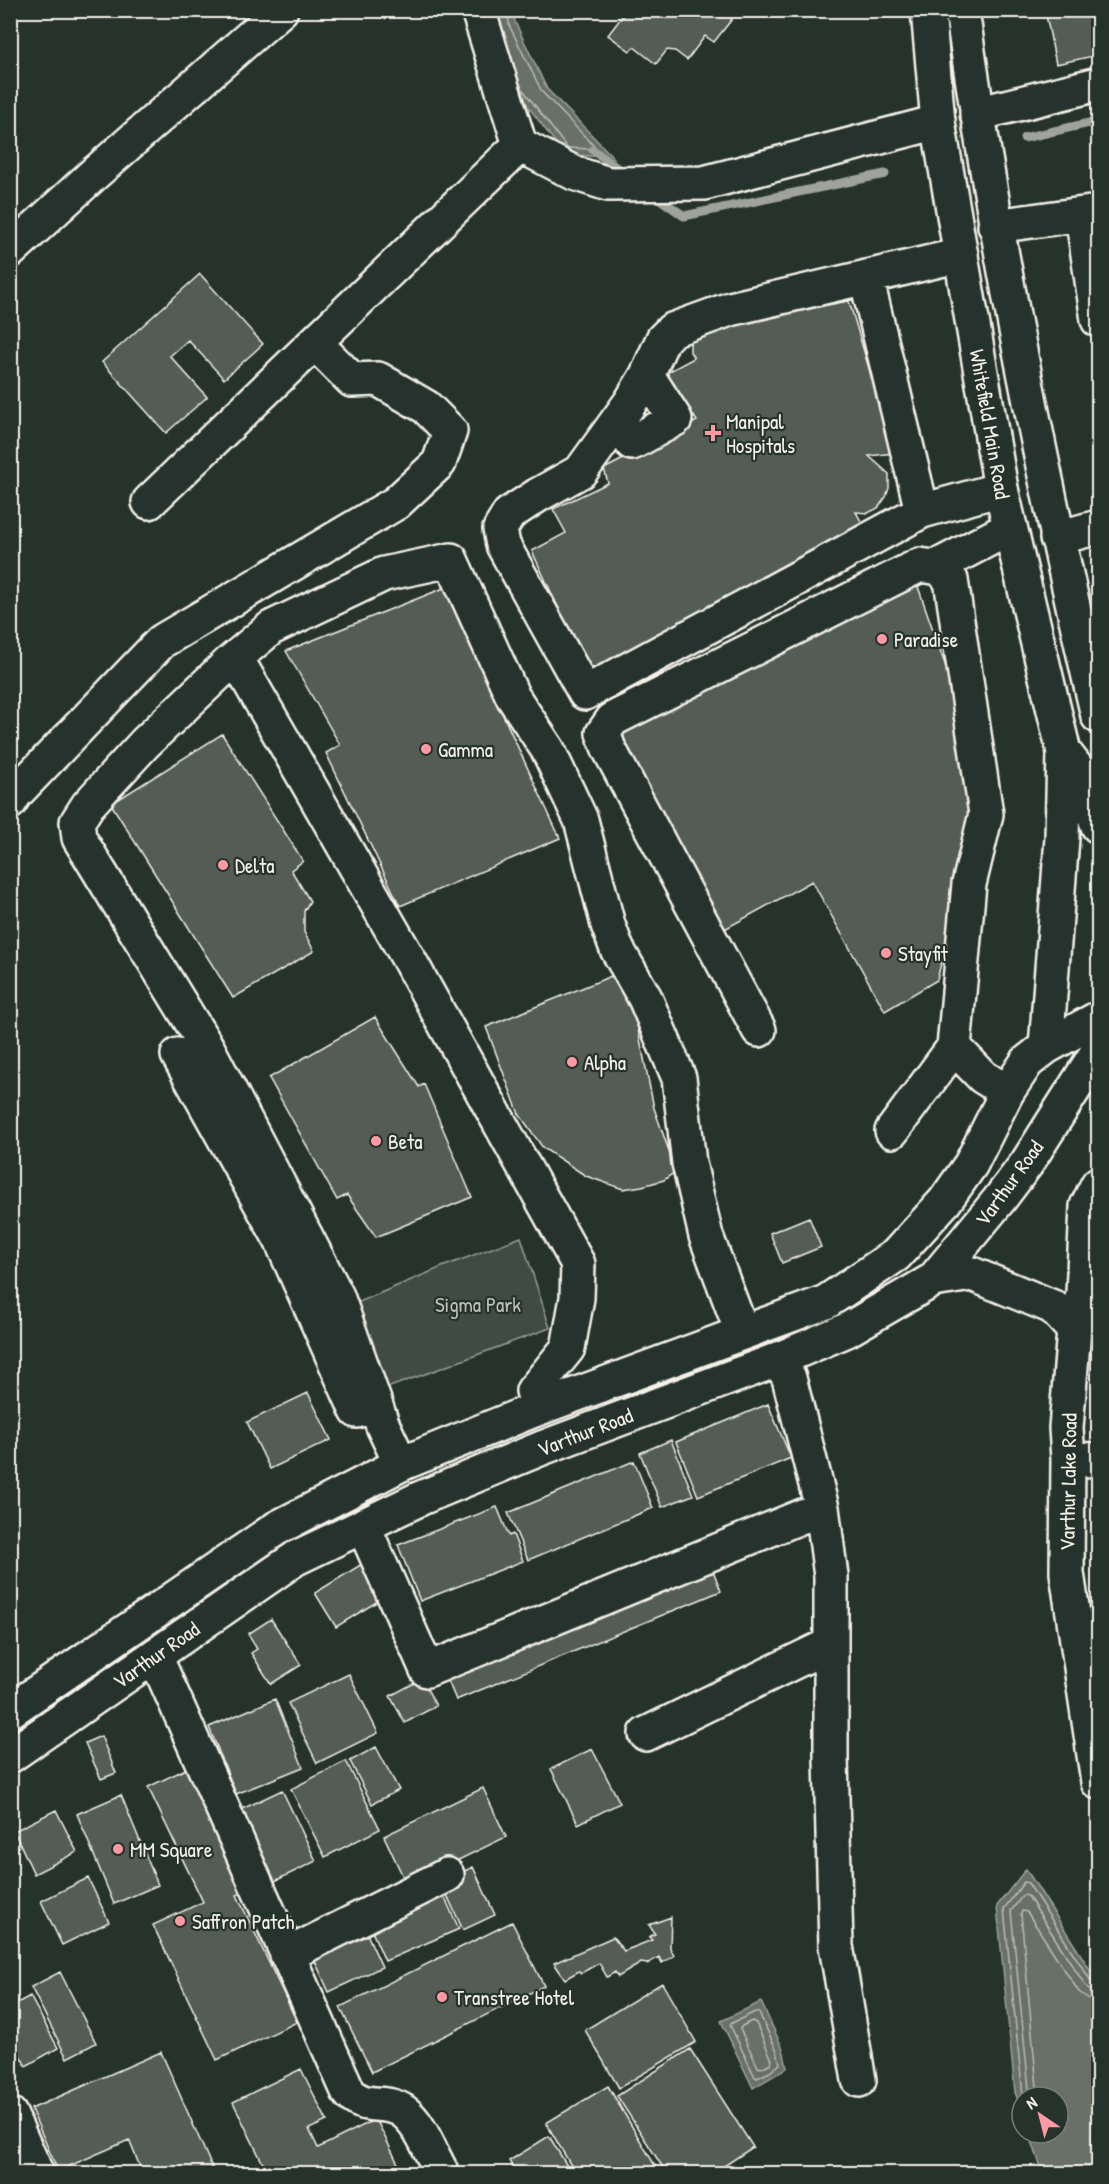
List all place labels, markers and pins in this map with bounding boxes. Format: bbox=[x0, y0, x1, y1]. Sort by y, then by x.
place label: Manipal Hospitals bbox=[726, 407, 795, 460]
marker: Manipal Hospitals bbox=[704, 424, 722, 442]
place label: Paradise bbox=[894, 625, 958, 654]
marker: Paradise bbox=[875, 632, 889, 646]
place label: Gamma bbox=[438, 735, 493, 764]
marker: Gamma bbox=[419, 742, 433, 756]
place label: Delta bbox=[235, 851, 274, 880]
marker: Delta bbox=[216, 858, 230, 872]
place label: Stayfit bbox=[898, 939, 948, 968]
marker: Stayfit bbox=[879, 946, 893, 960]
place label: Alpha bbox=[584, 1048, 626, 1077]
marker: Alpha bbox=[565, 1055, 579, 1069]
place label: Beta bbox=[388, 1127, 422, 1156]
marker: Beta bbox=[369, 1134, 383, 1148]
place label: MM Square bbox=[130, 1835, 212, 1864]
marker: MM Square bbox=[111, 1842, 125, 1856]
place label: Saffron Patch bbox=[192, 1907, 294, 1936]
marker: Saffron Patch bbox=[173, 1914, 187, 1928]
place label: Transtree Hotel bbox=[454, 1983, 574, 2012]
marker: Transtree Hotel bbox=[435, 1990, 449, 2004]

